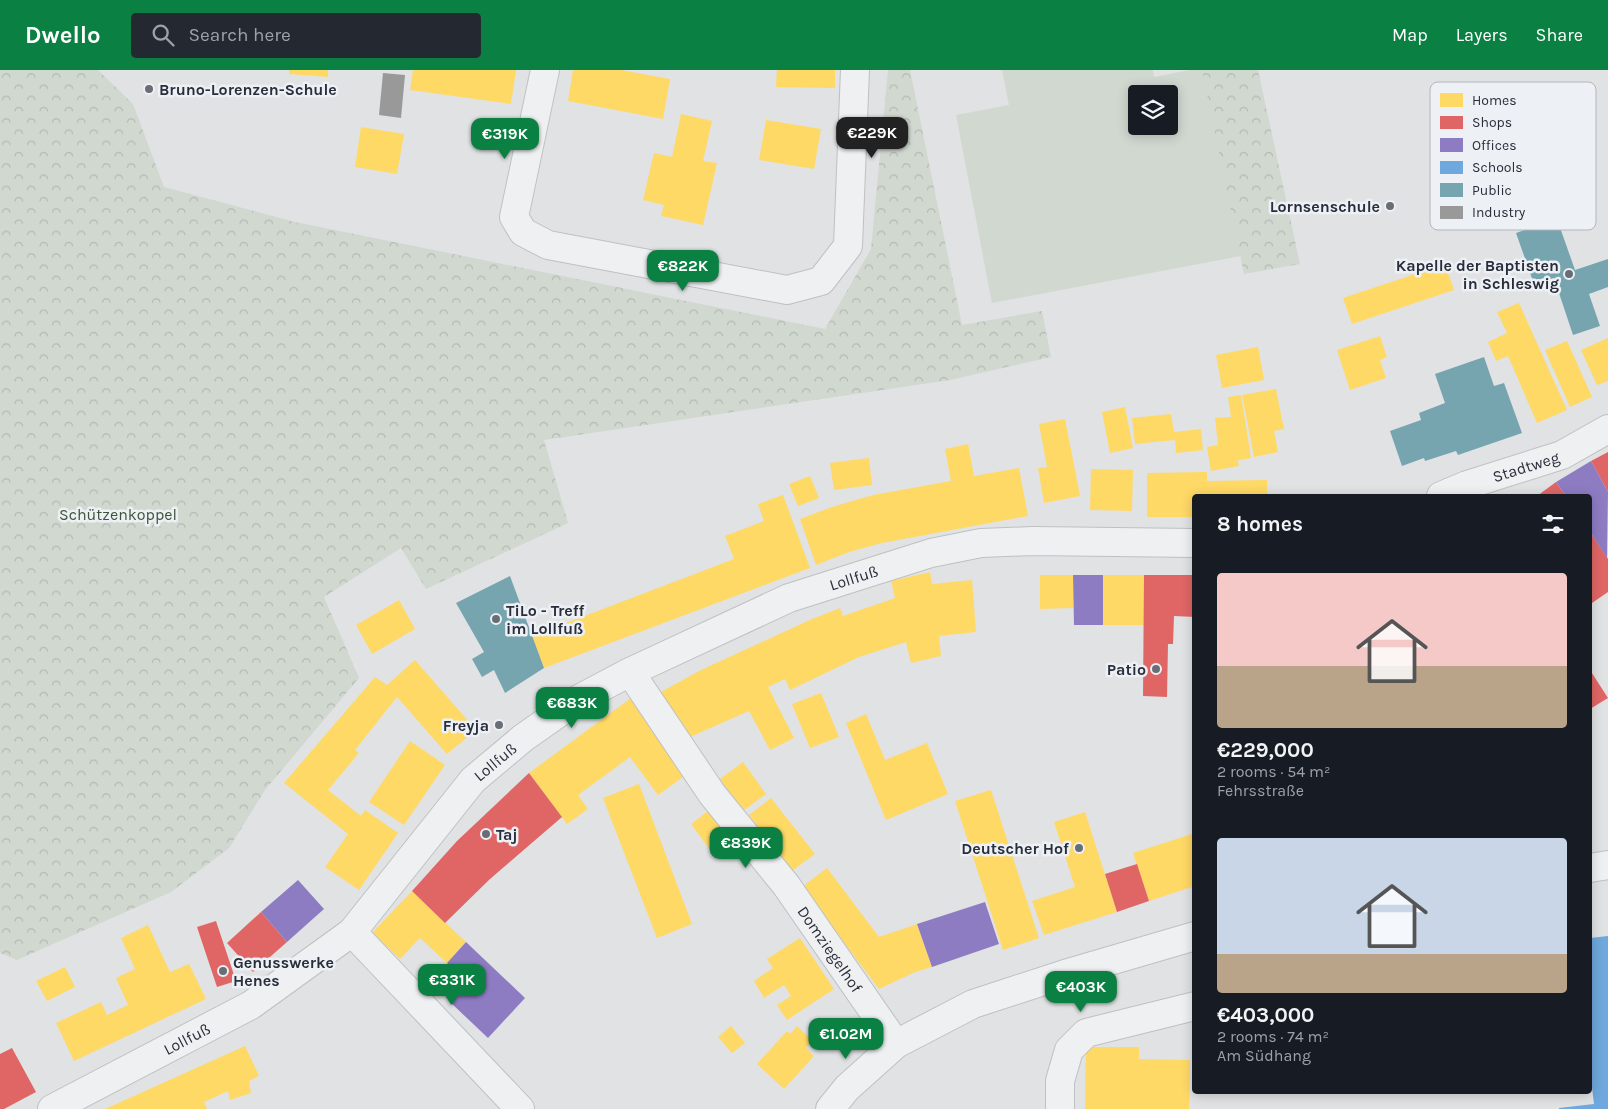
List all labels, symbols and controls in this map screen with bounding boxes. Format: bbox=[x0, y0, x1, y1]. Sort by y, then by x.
search box bbox=[131, 13, 481, 58]
text: Dwello bbox=[25, 21, 101, 49]
icon: search bbox=[149, 21, 177, 49]
text: Search here bbox=[189, 24, 291, 46]
text: Map bbox=[1392, 24, 1428, 46]
text: Layers bbox=[1456, 24, 1508, 46]
text: Share bbox=[1536, 24, 1583, 46]
place label: Bruno-Lorenzen-Schule bbox=[159, 80, 337, 99]
legend bbox=[1430, 82, 1596, 230]
marker: Bruno-Lorenzen-Schule bbox=[143, 83, 155, 95]
map controls bbox=[1128, 85, 1178, 135]
button: layers bbox=[1128, 85, 1178, 135]
text: Homes bbox=[1472, 92, 1517, 109]
text: Shops bbox=[1472, 114, 1512, 131]
pin: €229K bbox=[837, 116, 907, 159]
pin: €319K bbox=[470, 118, 540, 160]
text: €229K bbox=[847, 123, 897, 142]
text: €319K bbox=[482, 124, 528, 143]
text: Offices bbox=[1472, 137, 1517, 154]
text: Schools bbox=[1472, 159, 1523, 176]
text: Public bbox=[1472, 182, 1512, 199]
place label: Lornsenschule bbox=[1270, 197, 1380, 216]
marker: Lornsenschule bbox=[1384, 200, 1396, 212]
text: Industry bbox=[1472, 204, 1526, 221]
pin: €822K bbox=[648, 250, 718, 292]
text: €822K bbox=[658, 256, 708, 275]
place label: Kapelle der Baptisten in Schleswig bbox=[1396, 256, 1559, 293]
marker: Kapelle der Baptisten in Schleswig bbox=[1563, 268, 1575, 280]
street label: Stadtweg bbox=[1490, 447, 1562, 486]
park label: Schützenkoppel bbox=[59, 505, 177, 524]
icon: filters bbox=[1539, 510, 1567, 538]
text: 8 homes bbox=[1217, 512, 1303, 536]
street label: Lollfuß bbox=[827, 561, 881, 595]
place label: TiLo - Treff im Lollfuß bbox=[506, 601, 585, 638]
icon: home bbox=[1347, 606, 1437, 696]
marker: TiLo - Treff im Lollfuß bbox=[490, 613, 502, 625]
place label: Patio bbox=[1107, 660, 1146, 679]
marker: Patio bbox=[1150, 663, 1162, 675]
pin: €683K bbox=[537, 686, 607, 729]
text: €683K bbox=[547, 693, 597, 712]
place label: Freyja bbox=[443, 716, 489, 735]
marker: Freyja bbox=[493, 719, 505, 731]
text: €229,000 bbox=[1217, 738, 1314, 762]
street label: Lollfuß bbox=[470, 739, 521, 785]
text: 2 rooms · 54 m² bbox=[1217, 762, 1330, 781]
text: Fehrsstraße bbox=[1217, 781, 1304, 800]
place label: Taj bbox=[496, 825, 518, 844]
pin: €839K bbox=[711, 826, 781, 869]
marker: Taj bbox=[480, 828, 492, 840]
text: €839K bbox=[721, 833, 771, 852]
place label: Deutscher Hof bbox=[961, 839, 1069, 858]
marker: Deutscher Hof bbox=[1073, 842, 1085, 854]
icon: home bbox=[1347, 871, 1437, 961]
street label: Domziegelhof bbox=[793, 902, 867, 996]
place label: Genusswerke Henes bbox=[233, 953, 334, 990]
pin: €331K bbox=[417, 964, 487, 1006]
marker: Genusswerke Henes bbox=[217, 965, 229, 977]
text: €331K bbox=[429, 970, 475, 989]
pin: €403K bbox=[1046, 970, 1116, 1013]
text: €403K bbox=[1056, 977, 1106, 996]
text: €403,000 bbox=[1217, 1003, 1314, 1027]
pin: €1.02M bbox=[805, 1018, 887, 1060]
street label: Lollfuß bbox=[160, 1019, 214, 1059]
text: €1.02M bbox=[819, 1024, 873, 1043]
text: 2 rooms · 74 m² bbox=[1217, 1027, 1329, 1046]
text: Am Südhang bbox=[1217, 1046, 1311, 1065]

